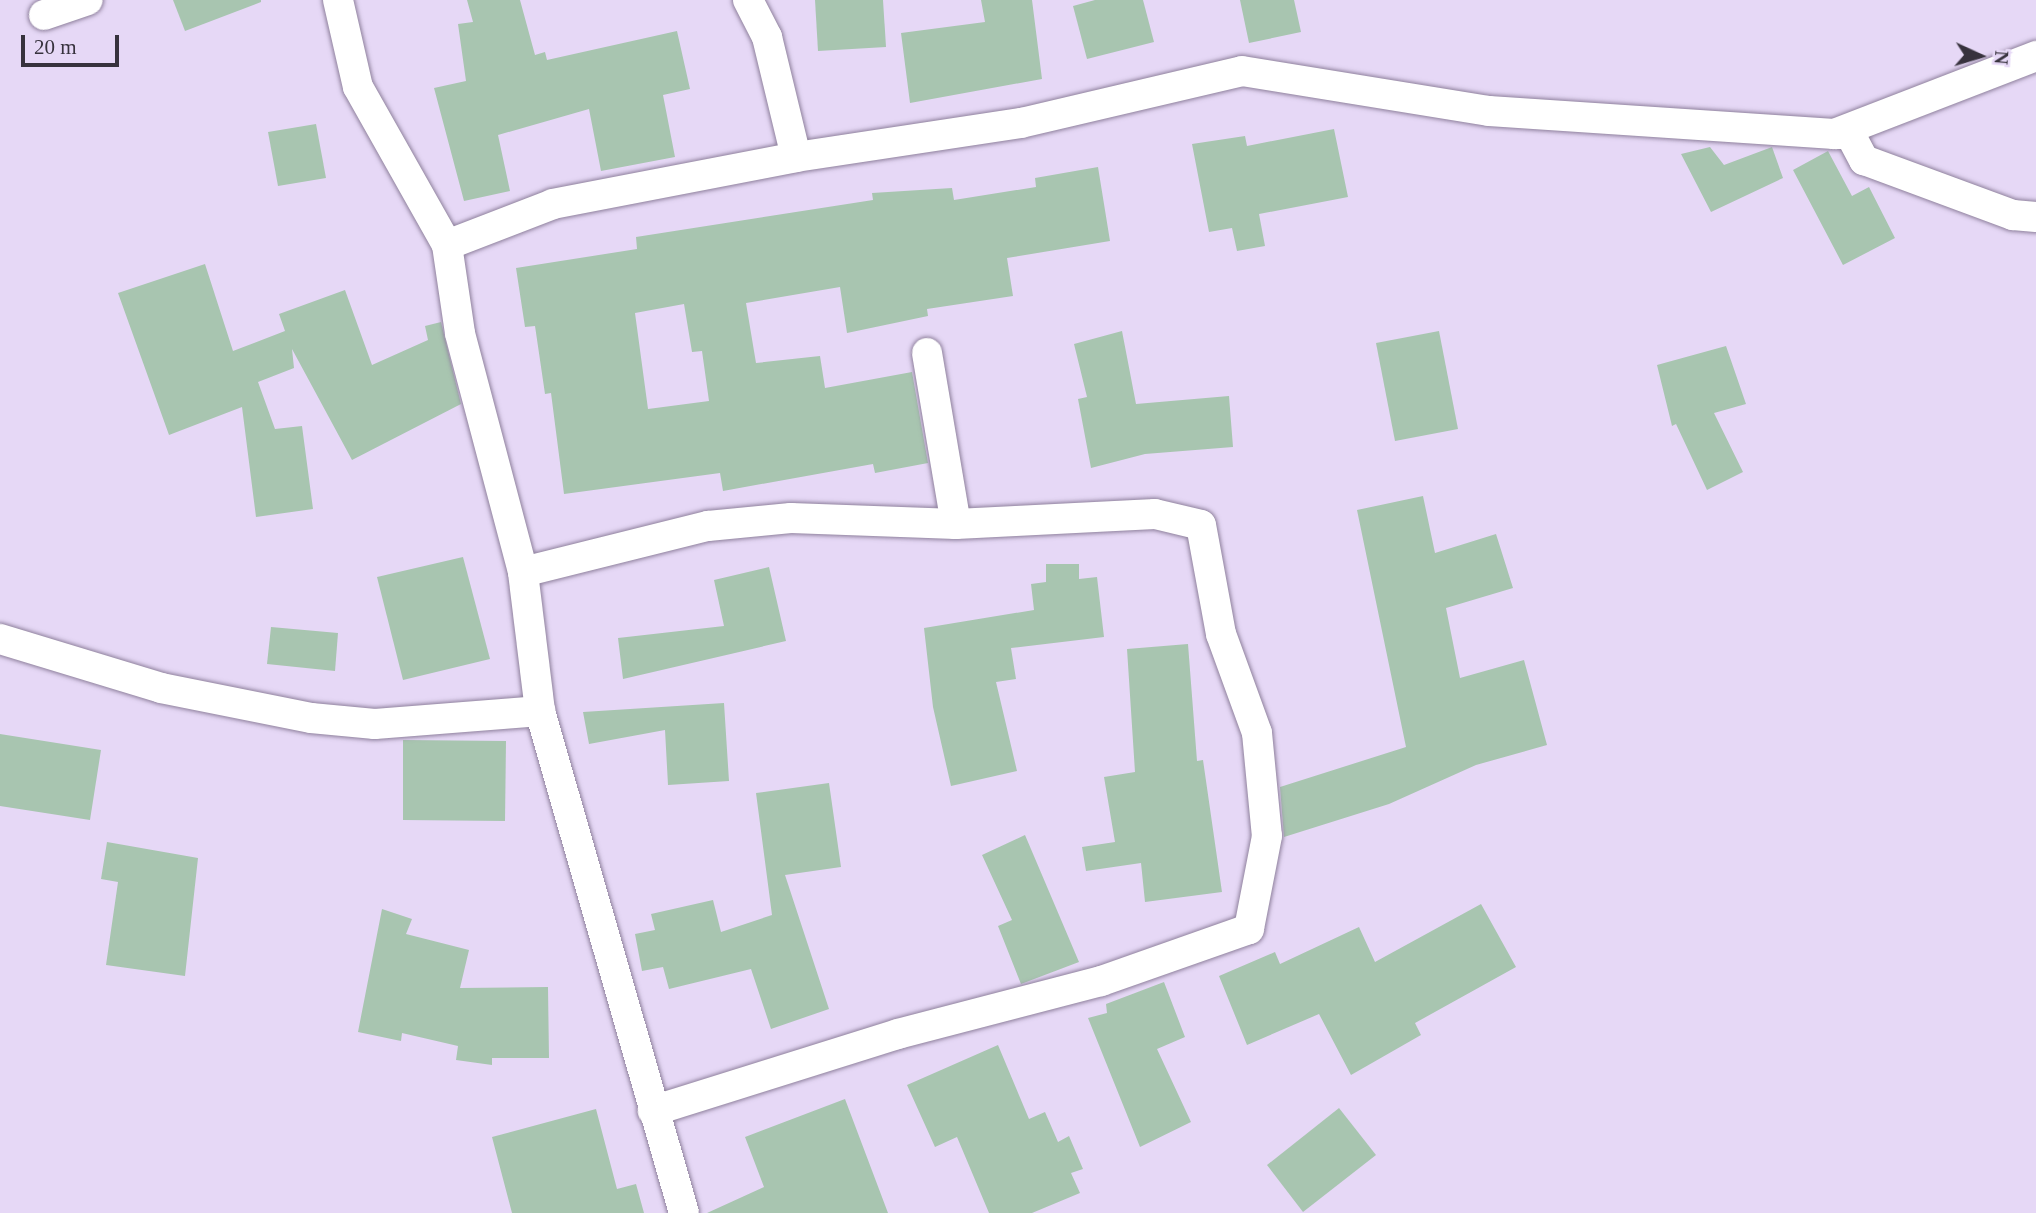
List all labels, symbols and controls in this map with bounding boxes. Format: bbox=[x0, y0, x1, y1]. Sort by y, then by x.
scale bar bbox=[24, 21, 122, 65]
north arrow bbox=[1945, 21, 2015, 91]
text: 20 m bbox=[34, 35, 77, 59]
text: N bbox=[1990, 50, 2012, 65]

